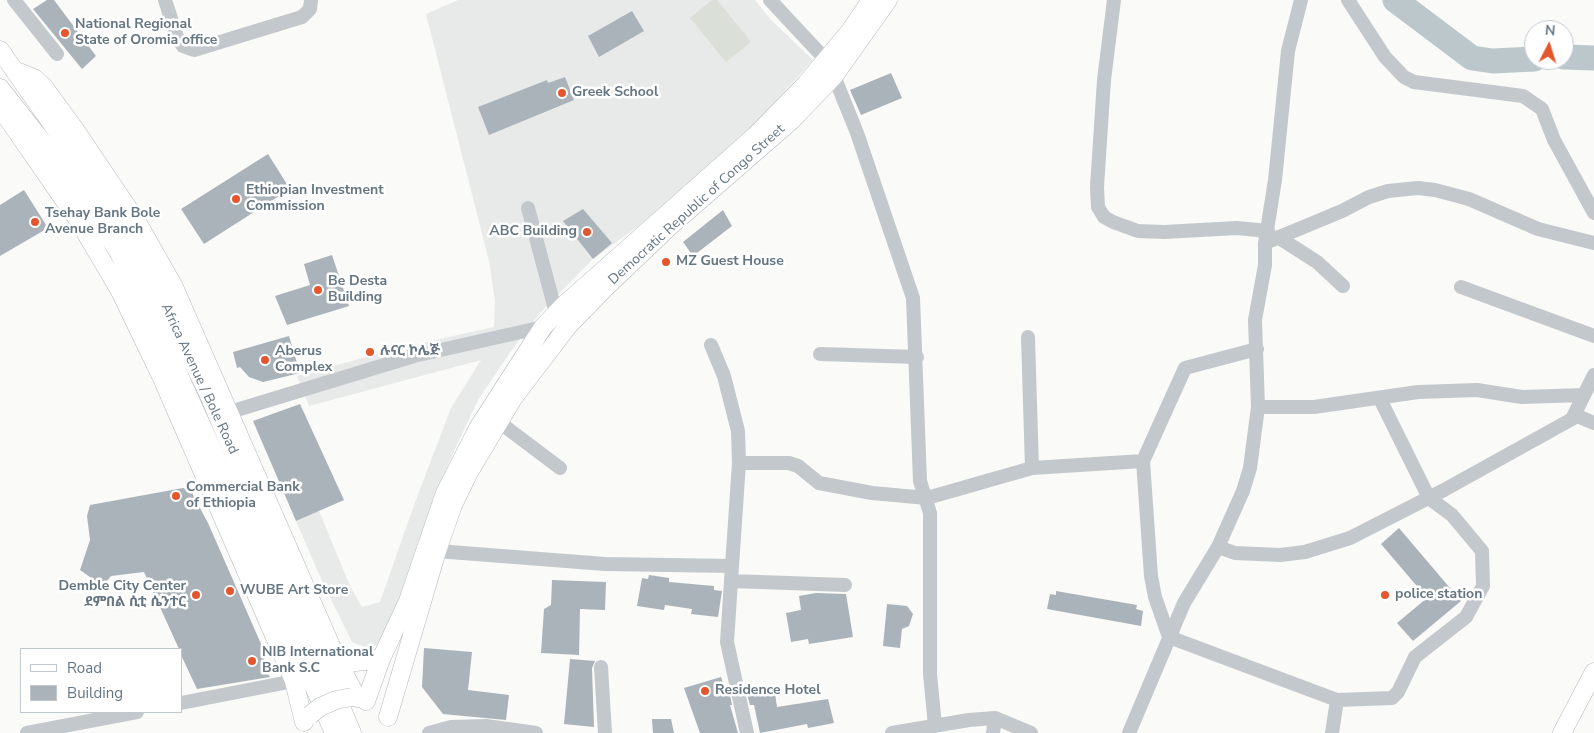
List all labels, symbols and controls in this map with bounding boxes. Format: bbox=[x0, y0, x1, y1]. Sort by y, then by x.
place label: National Regional State of Oromia office bbox=[75, 17, 217, 49]
north arrow bbox=[1524, 20, 1574, 70]
text: N bbox=[1544, 21, 1556, 40]
marker: National Regional State of Oromia office bbox=[59, 27, 71, 39]
place label: Greek School bbox=[572, 85, 658, 101]
marker: Greek School bbox=[556, 87, 568, 99]
street label: Democratic Republic of Congo Street bbox=[605, 121, 789, 289]
place label: Ethiopian Investment Commission bbox=[246, 183, 384, 216]
marker: Ethiopian Investment Commission bbox=[230, 193, 242, 205]
place label: Tsehay Bank Bole Avenue Branch bbox=[45, 206, 160, 238]
marker: Tsehay Bank Bole Avenue Branch bbox=[29, 216, 41, 228]
place label: ABC Building bbox=[489, 224, 577, 240]
marker: ABC Building bbox=[581, 226, 593, 238]
place label: MZ Guest House bbox=[676, 254, 784, 270]
marker: MZ Guest House bbox=[660, 256, 672, 268]
place label: Be Desta Building bbox=[328, 274, 387, 306]
marker: Be Desta Building bbox=[312, 284, 324, 296]
street label: Africa Avenue / Bole Road bbox=[157, 301, 241, 457]
place label: Aberus Complex bbox=[275, 344, 332, 377]
place label: ሉናር ኮሌጅ bbox=[380, 344, 440, 360]
marker: ሉናር ኮሌጅ bbox=[364, 346, 376, 358]
marker: Aberus Complex bbox=[259, 354, 271, 366]
place label: Commercial Bank of Ethiopia bbox=[186, 480, 300, 512]
marker: Commercial Bank of Ethiopia bbox=[170, 490, 182, 502]
place label: Demble City Center ደምበል ሲቲ ሴንተር bbox=[58, 579, 186, 612]
place label: WUBE Art Store bbox=[240, 583, 348, 599]
marker: WUBE Art Store bbox=[224, 585, 236, 597]
place label: police station bbox=[1395, 587, 1482, 603]
marker: Demble City Center ደምበል ሲቲ ሴንተር bbox=[190, 589, 202, 601]
marker: police station bbox=[1379, 589, 1391, 601]
place label: NIB International Bank S.C bbox=[262, 645, 373, 678]
legend bbox=[20, 648, 182, 713]
marker: NIB International Bank S.C bbox=[246, 655, 258, 667]
text: Road bbox=[67, 658, 102, 678]
text: Building bbox=[67, 683, 123, 703]
place label: Residence Hotel bbox=[715, 683, 821, 699]
marker: Residence Hotel bbox=[699, 685, 711, 697]

